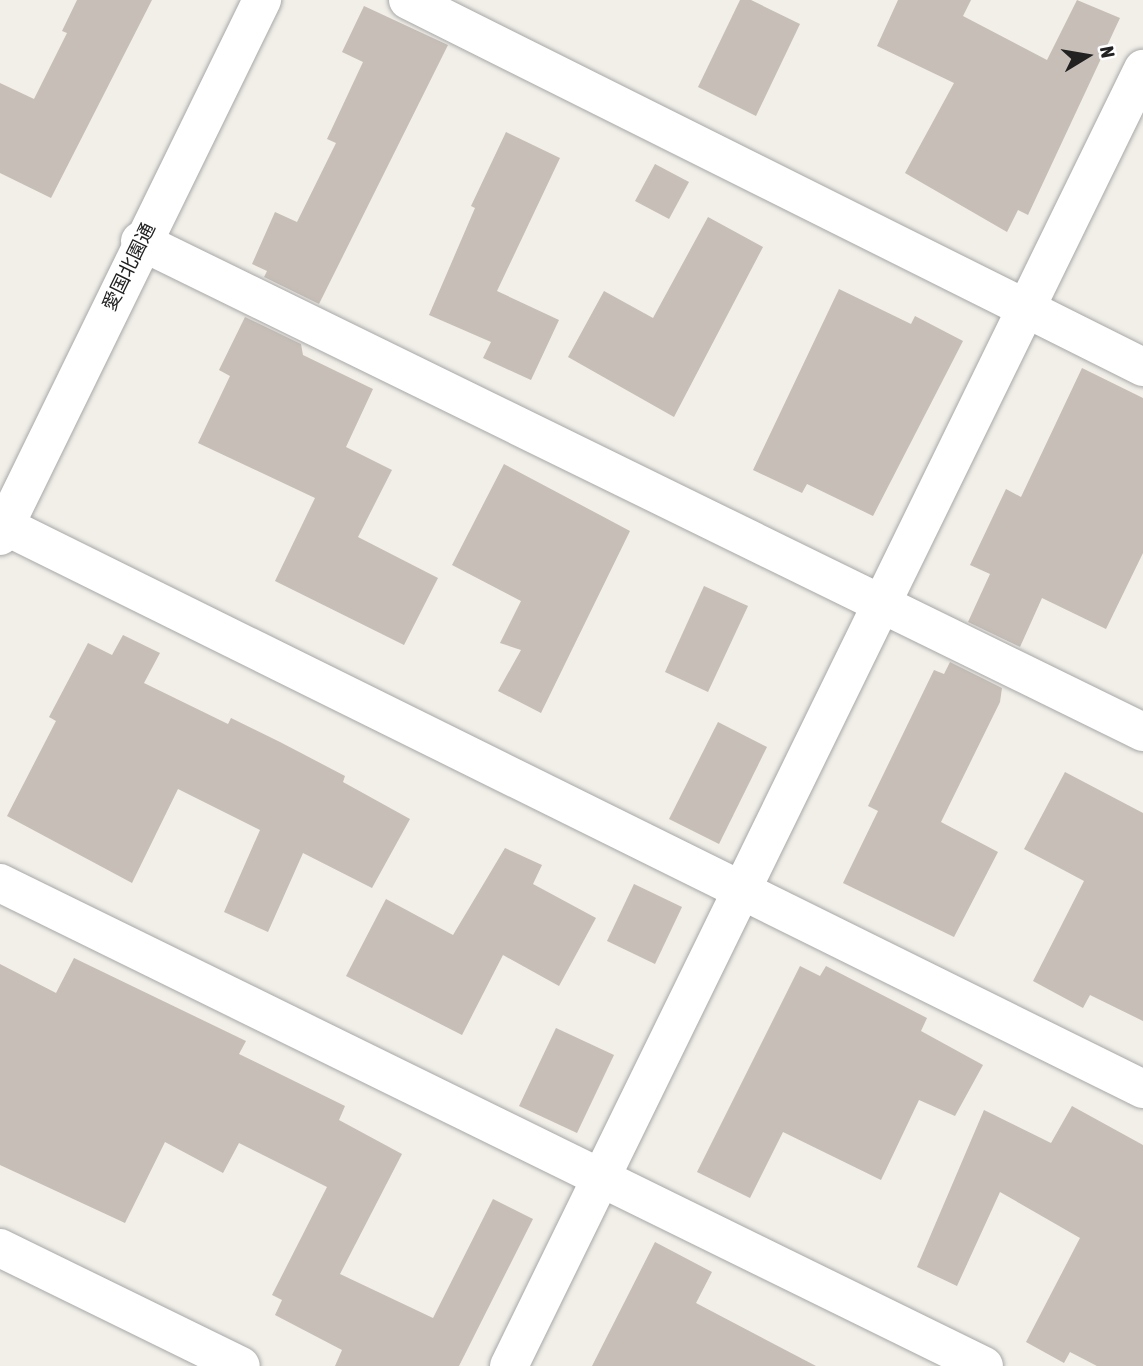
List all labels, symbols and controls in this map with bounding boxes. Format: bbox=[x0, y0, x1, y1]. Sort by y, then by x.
north arrow bbox=[1052, 21, 1122, 91]
text: N bbox=[1096, 44, 1119, 60]
street label: 愛国北園通 bbox=[98, 219, 160, 315]

